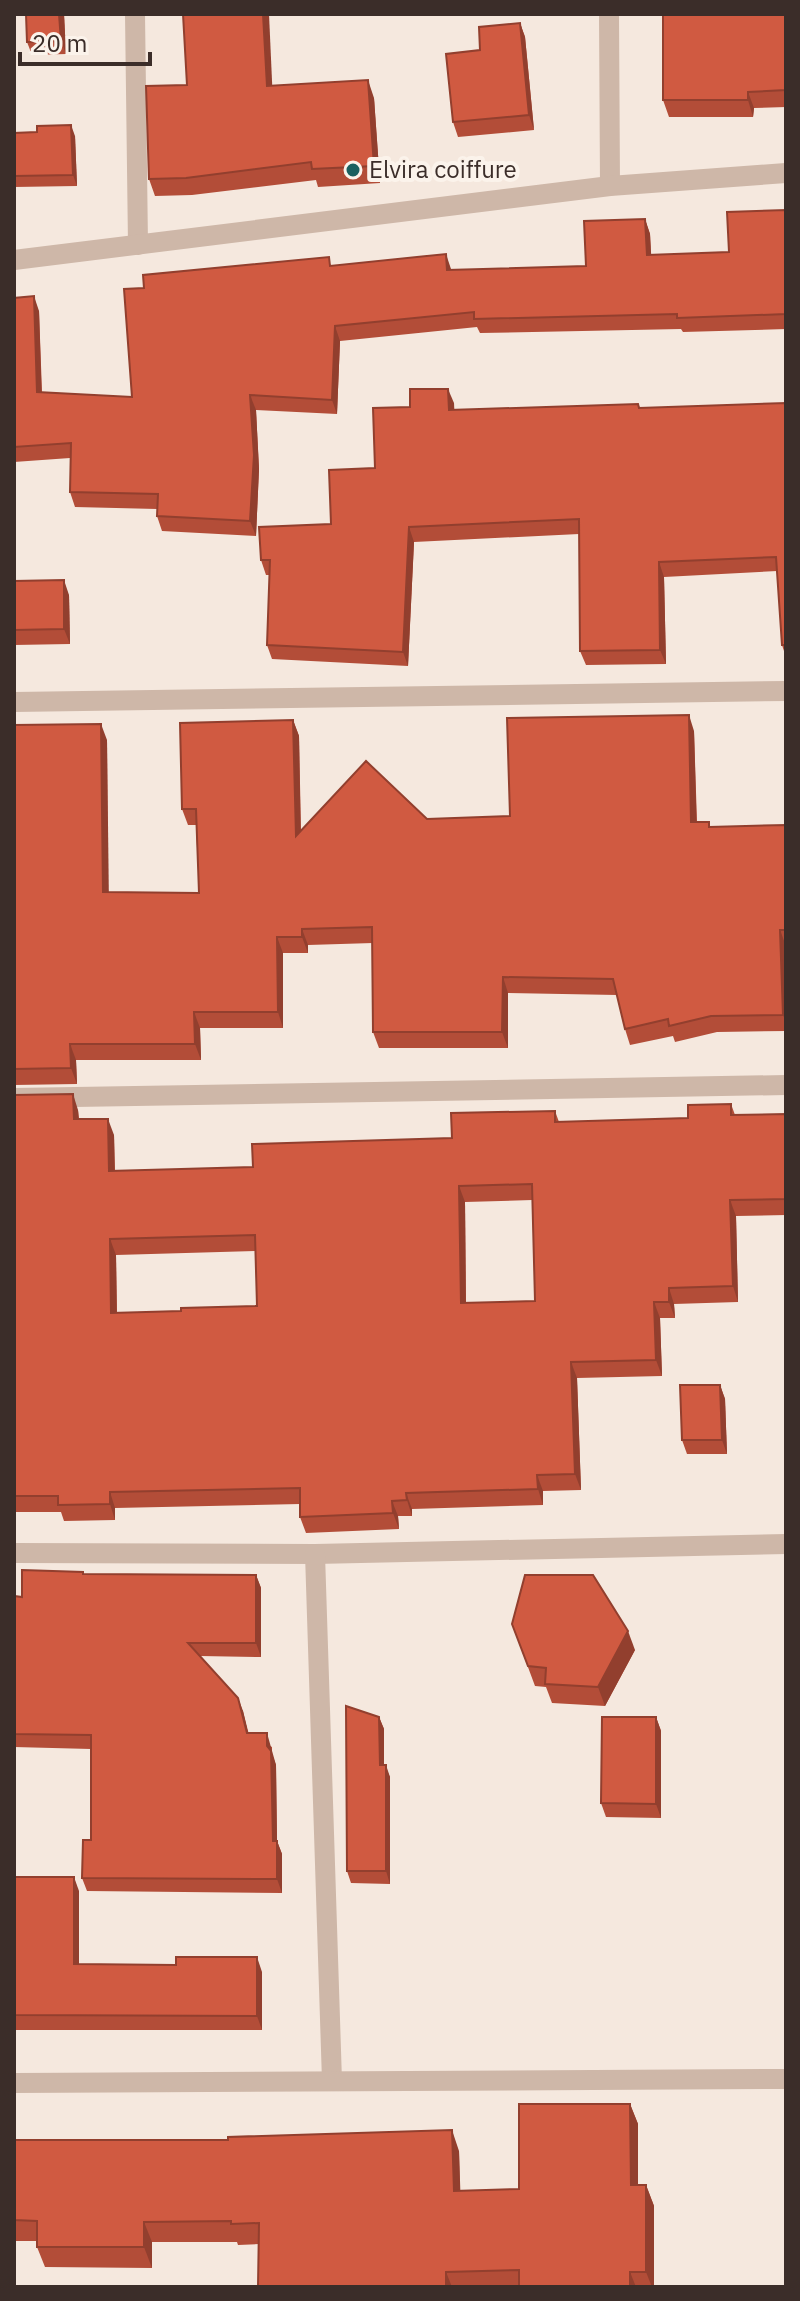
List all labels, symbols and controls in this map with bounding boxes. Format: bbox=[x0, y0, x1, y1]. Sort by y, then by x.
scale bar bbox=[20, 16, 150, 66]
text: 20 m bbox=[32, 27, 87, 59]
place label: Elvira coiffure bbox=[369, 153, 517, 185]
marker: Elvira coiffure bbox=[344, 161, 362, 179]

